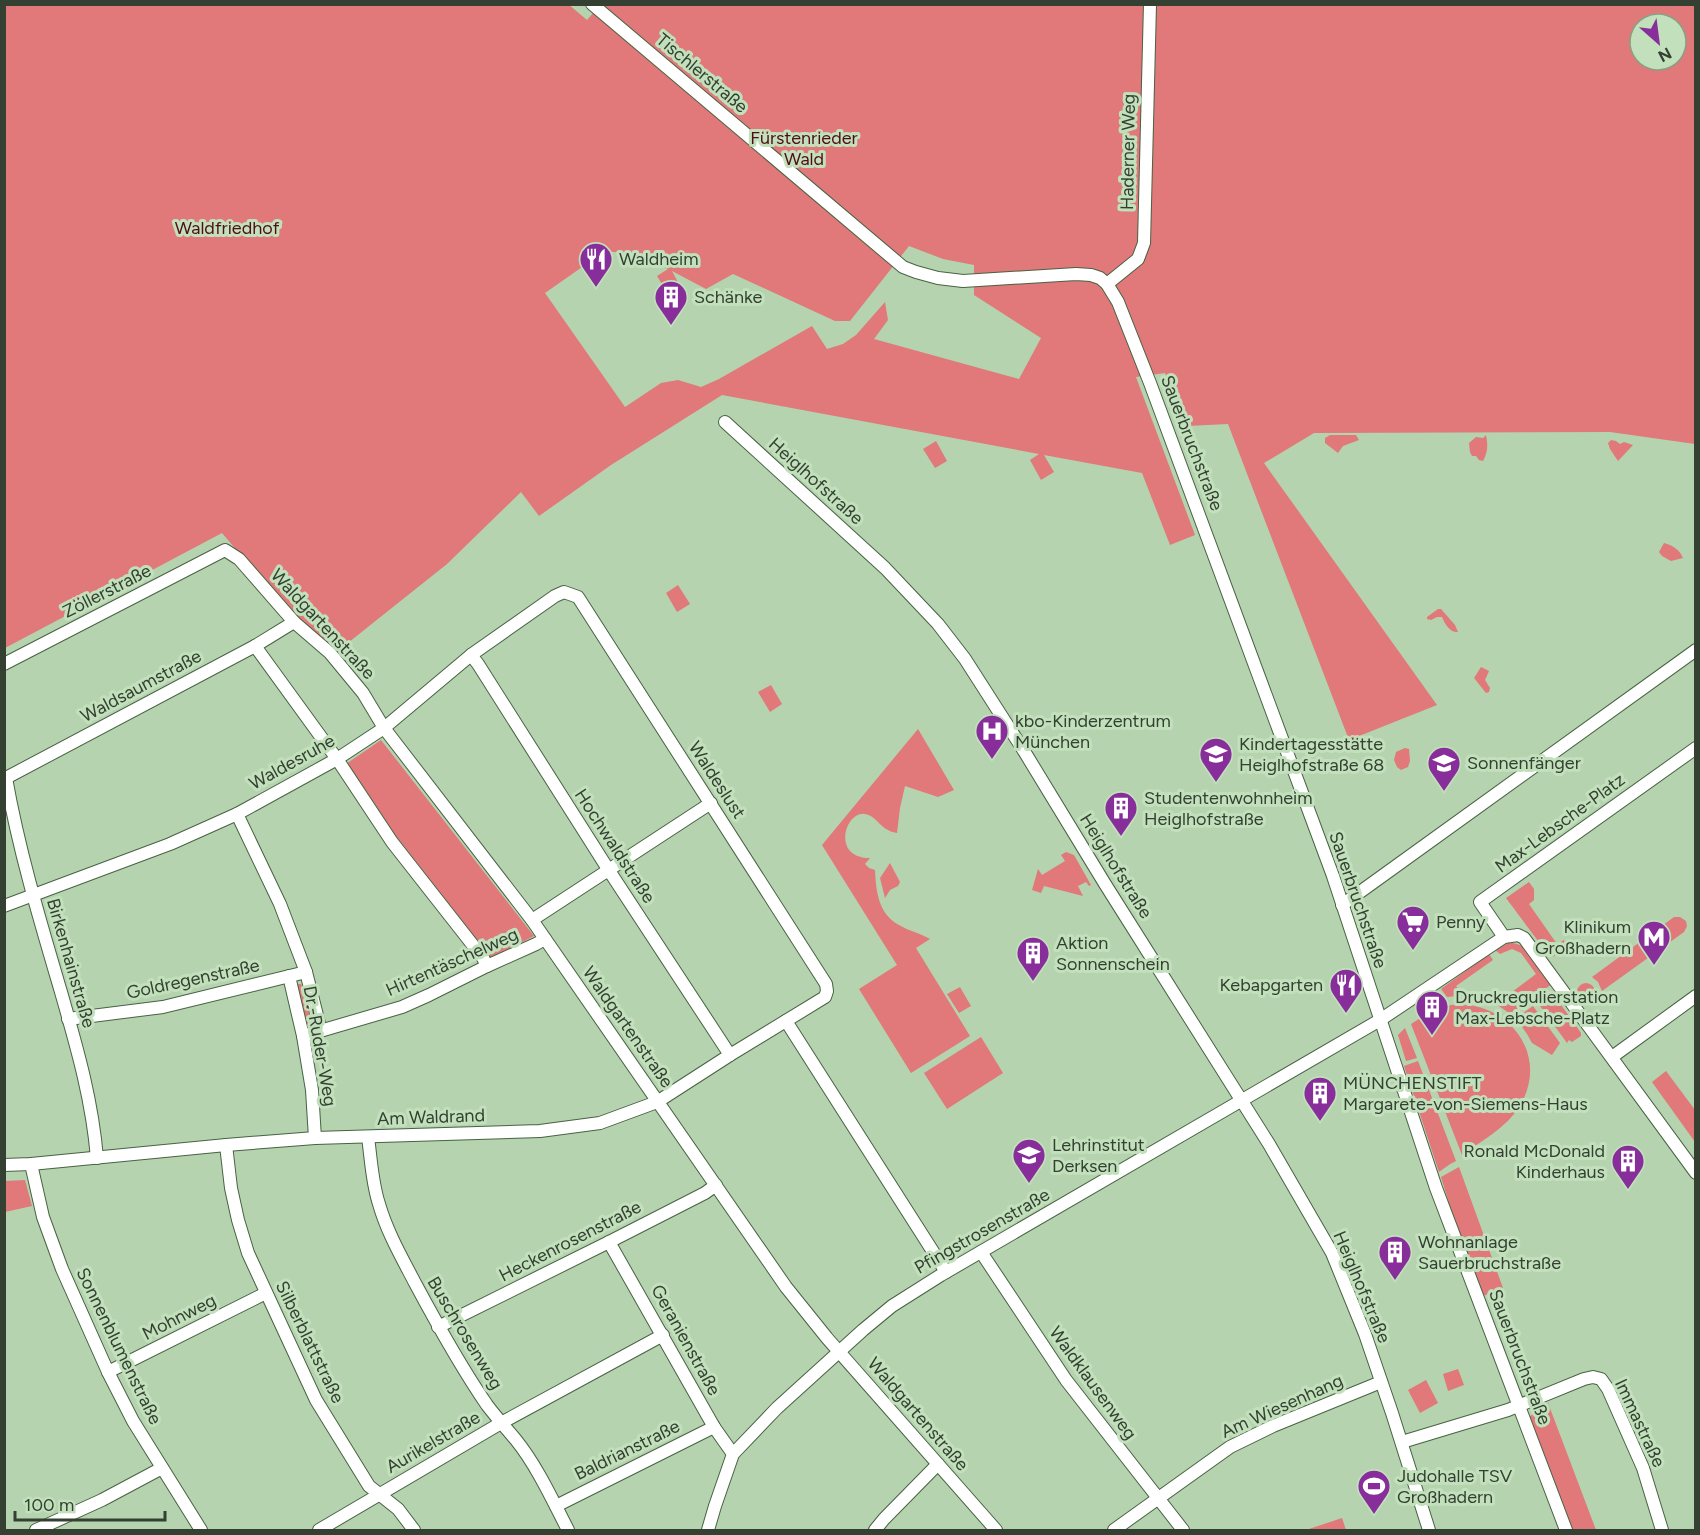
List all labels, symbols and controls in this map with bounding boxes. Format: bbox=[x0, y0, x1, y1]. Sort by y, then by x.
north arrow bbox=[1628, 12, 1688, 72]
street label: Tischlerstraße bbox=[652, 28, 752, 118]
text: N bbox=[1655, 44, 1675, 66]
street label: Haderner Weg bbox=[1116, 94, 1140, 210]
park label: Fürstenrieder Wald bbox=[750, 127, 858, 170]
park label: Waldfriedhof bbox=[175, 217, 280, 239]
restaurant icon: Waldheim bbox=[578, 241, 614, 288]
place label: Waldheim bbox=[619, 248, 699, 270]
building icon: Schänke bbox=[653, 279, 689, 326]
place label: Schänke bbox=[694, 286, 763, 308]
street label: Sauerbruchstraße bbox=[1156, 372, 1228, 514]
street label: Heiglhofstraße bbox=[764, 433, 868, 529]
street label: Zöllerstraße bbox=[59, 559, 155, 623]
street label: Waldgartenstraße bbox=[266, 564, 380, 684]
street label: Waldsaumstraße bbox=[77, 645, 205, 727]
place label: kbo-Kinderzentrum München bbox=[1015, 710, 1171, 753]
hospital icon: kbo-Kinderzentrum München bbox=[974, 713, 1010, 760]
street label: Waldesruhe bbox=[245, 729, 339, 795]
place label: Kindertagesstätte Heiglhofstraße 68 bbox=[1239, 733, 1384, 776]
school or university icon: Kindertagesstätte Heiglhofstraße 68 bbox=[1198, 736, 1234, 783]
street label: Waldeslust bbox=[684, 737, 750, 823]
school or university icon: Sonnenfänger bbox=[1426, 745, 1462, 792]
place label: Sonnenfänger bbox=[1467, 752, 1581, 774]
street label: Max-Lebsche-Platz bbox=[1491, 768, 1629, 877]
street label: Hochwaldstraße bbox=[570, 785, 660, 907]
place label: Studentenwohnheim Heiglhofstraße bbox=[1144, 787, 1313, 830]
building icon: Studentenwohnheim Heiglhofstraße bbox=[1103, 790, 1139, 837]
street label: Heiglhofstraße bbox=[1075, 809, 1157, 923]
street label: Sauerbruchstraße bbox=[1324, 829, 1392, 971]
street label: Birkenhainstraße bbox=[42, 896, 100, 1030]
supermarket icon: Penny bbox=[1395, 904, 1431, 951]
place label: Penny bbox=[1436, 911, 1486, 933]
place label: Klinikum Großhadern bbox=[1535, 916, 1631, 959]
metro station icon: Klinikum Großhadern bbox=[1636, 919, 1672, 966]
street label: Hirtentäschelweg bbox=[382, 923, 522, 1001]
place label: Aktion Sonnenschein bbox=[1056, 932, 1170, 975]
building icon: Aktion Sonnenschein bbox=[1015, 935, 1051, 982]
street label: Goldregenstraße bbox=[124, 954, 262, 1004]
street label: Waldgartenstraße bbox=[578, 962, 678, 1092]
restaurant icon: Kebapgarten bbox=[1328, 967, 1364, 1014]
place label: Kebapgarten bbox=[1220, 974, 1323, 996]
street label: Dr.-Ruder-Weg bbox=[299, 984, 341, 1108]
place label: Druckregulierstation Max-Lebsche-Platz bbox=[1455, 986, 1618, 1029]
building icon: Druckregulierstation Max-Lebsche-Platz bbox=[1414, 989, 1450, 1036]
place label: MÜNCHENSTIFT Margarete-von-Siemens-Haus bbox=[1343, 1072, 1588, 1115]
building icon: MÜNCHENSTIFT Margarete-von-Siemens-Haus bbox=[1302, 1075, 1338, 1122]
street label: Am Waldrand bbox=[377, 1104, 485, 1130]
place label: Lehrinstitut Derksen bbox=[1052, 1134, 1145, 1177]
school or university icon: Lehrinstitut Derksen bbox=[1011, 1137, 1047, 1184]
place label: Ronald McDonald Kinderhaus bbox=[1464, 1140, 1605, 1183]
building icon: Ronald McDonald Kinderhaus bbox=[1610, 1143, 1646, 1190]
street label: Pfingstrosenstraße bbox=[911, 1183, 1054, 1279]
street label: Heckenrosenstraße bbox=[495, 1196, 645, 1286]
street label: Heiglhofstraße bbox=[1329, 1228, 1396, 1347]
place label: Wohnanlage Sauerbruchstraße bbox=[1418, 1231, 1561, 1274]
building icon: Wohnanlage Sauerbruchstraße bbox=[1377, 1234, 1413, 1281]
street label: Sonnenblumenstraße bbox=[71, 1264, 167, 1428]
street label: Buschrosenweg bbox=[423, 1272, 507, 1394]
street label: Silberblattstraße bbox=[271, 1277, 349, 1407]
street label: Geranienstraße bbox=[646, 1281, 726, 1399]
street label: Sauerbruchstraße bbox=[1484, 1286, 1556, 1428]
street label: Mohnweg bbox=[138, 1289, 220, 1345]
street label: Waldklausenweg bbox=[1045, 1322, 1141, 1444]
street label: Waldgartenstraße bbox=[863, 1353, 973, 1475]
street label: Am Wiesenhang bbox=[1218, 1369, 1346, 1443]
street label: Immastraße bbox=[1610, 1375, 1670, 1471]
street label: Aurikelstraße bbox=[382, 1406, 484, 1478]
street label: Baldrianstraße bbox=[571, 1415, 683, 1485]
place label: Judohalle TSV Großhadern bbox=[1397, 1465, 1513, 1508]
sports icon: Judohalle TSV Großhadern bbox=[1356, 1468, 1392, 1515]
scale bar bbox=[15, 1484, 165, 1522]
text: 100 m bbox=[24, 1494, 74, 1516]

